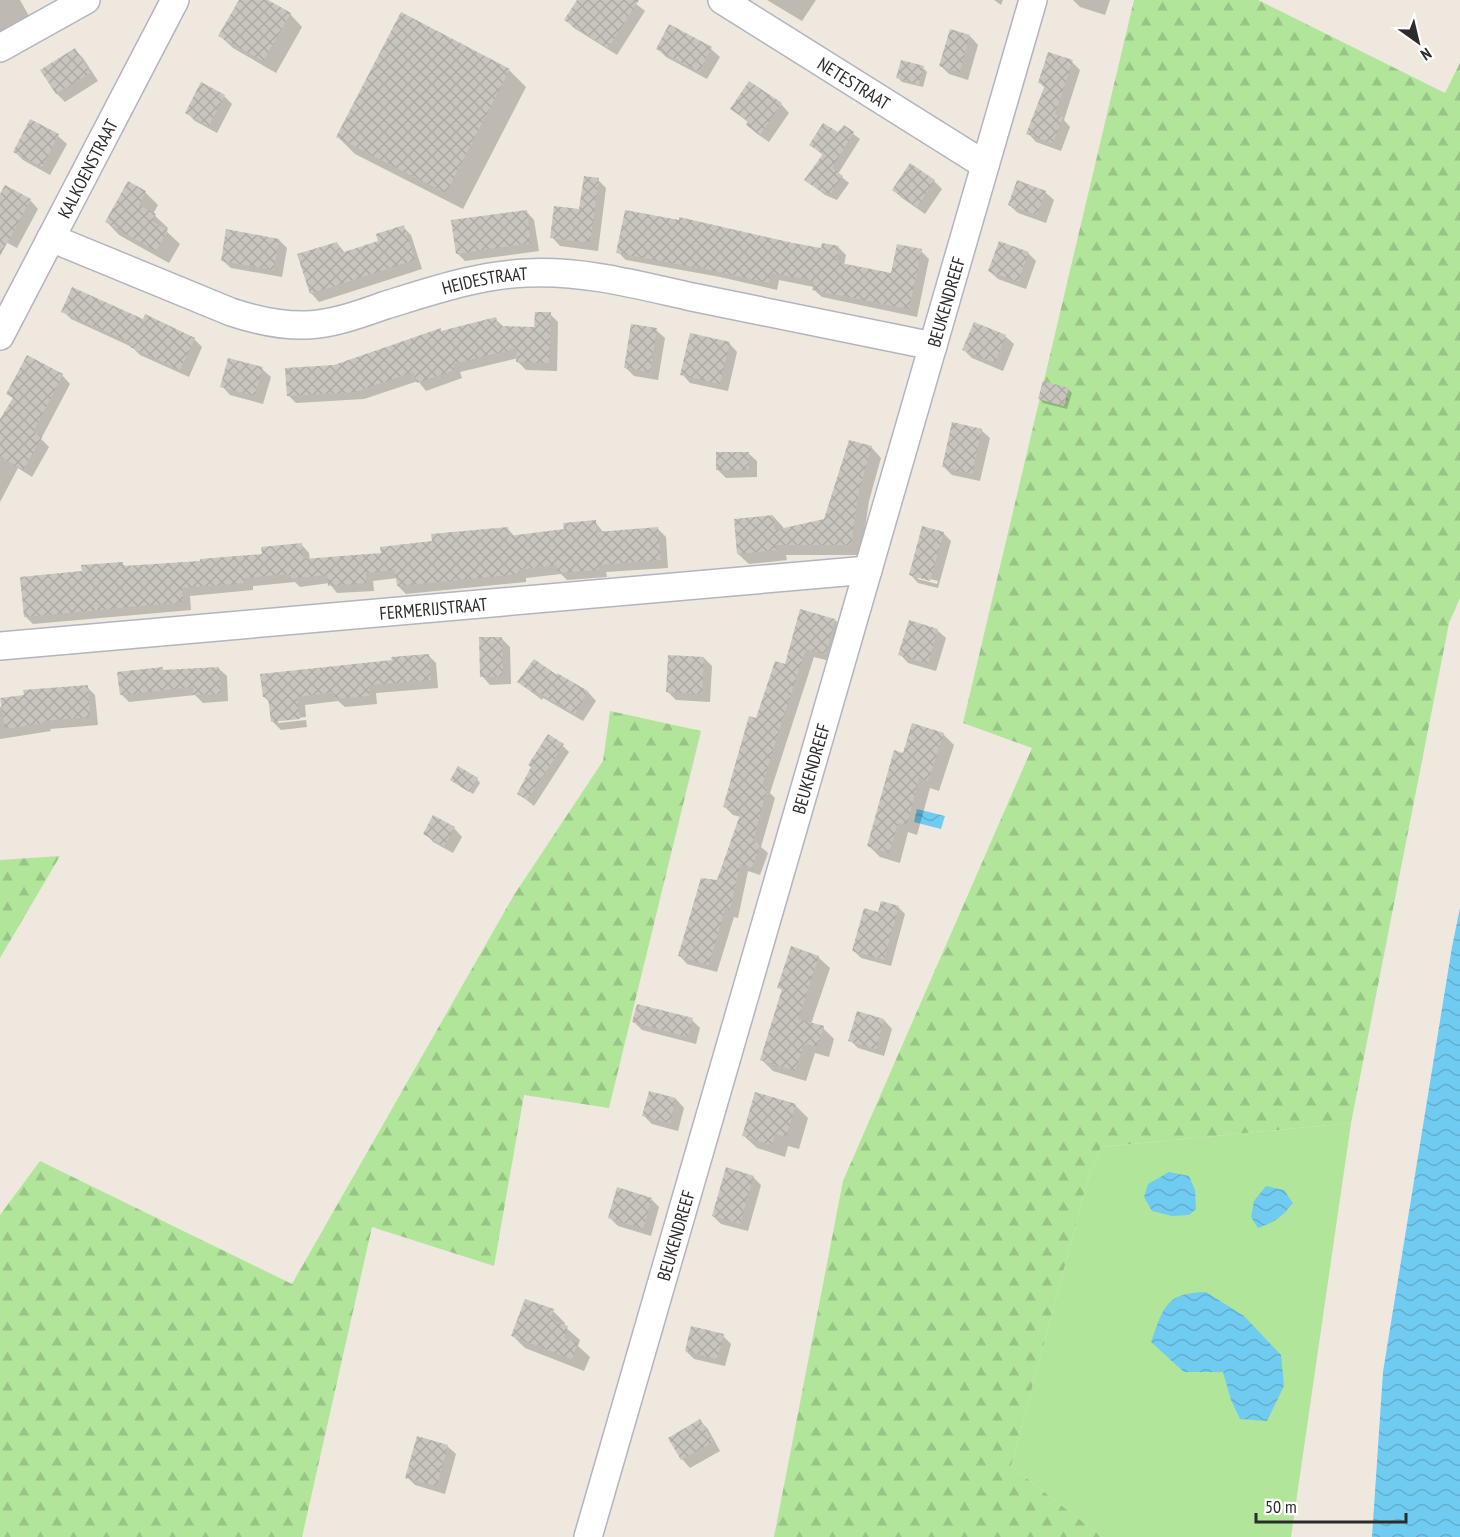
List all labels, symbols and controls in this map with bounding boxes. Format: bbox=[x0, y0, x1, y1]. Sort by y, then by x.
north arrow bbox=[1388, 12, 1448, 72]
text: N bbox=[1417, 44, 1436, 65]
street label: NETESTRAAT bbox=[814, 52, 895, 114]
street label: KALKOENSTRAAT bbox=[52, 115, 123, 222]
street label: BEUKENDREEF bbox=[922, 254, 970, 350]
street label: HEIDESTRAAT bbox=[439, 261, 528, 299]
street label: FERMERIJSTRAAT bbox=[378, 592, 488, 624]
street label: BEUKENDREEF bbox=[787, 721, 834, 816]
street label: BEUKENDREEF bbox=[651, 1188, 699, 1283]
scale bar bbox=[1256, 1486, 1406, 1524]
text: 50 m bbox=[1265, 1495, 1297, 1518]

